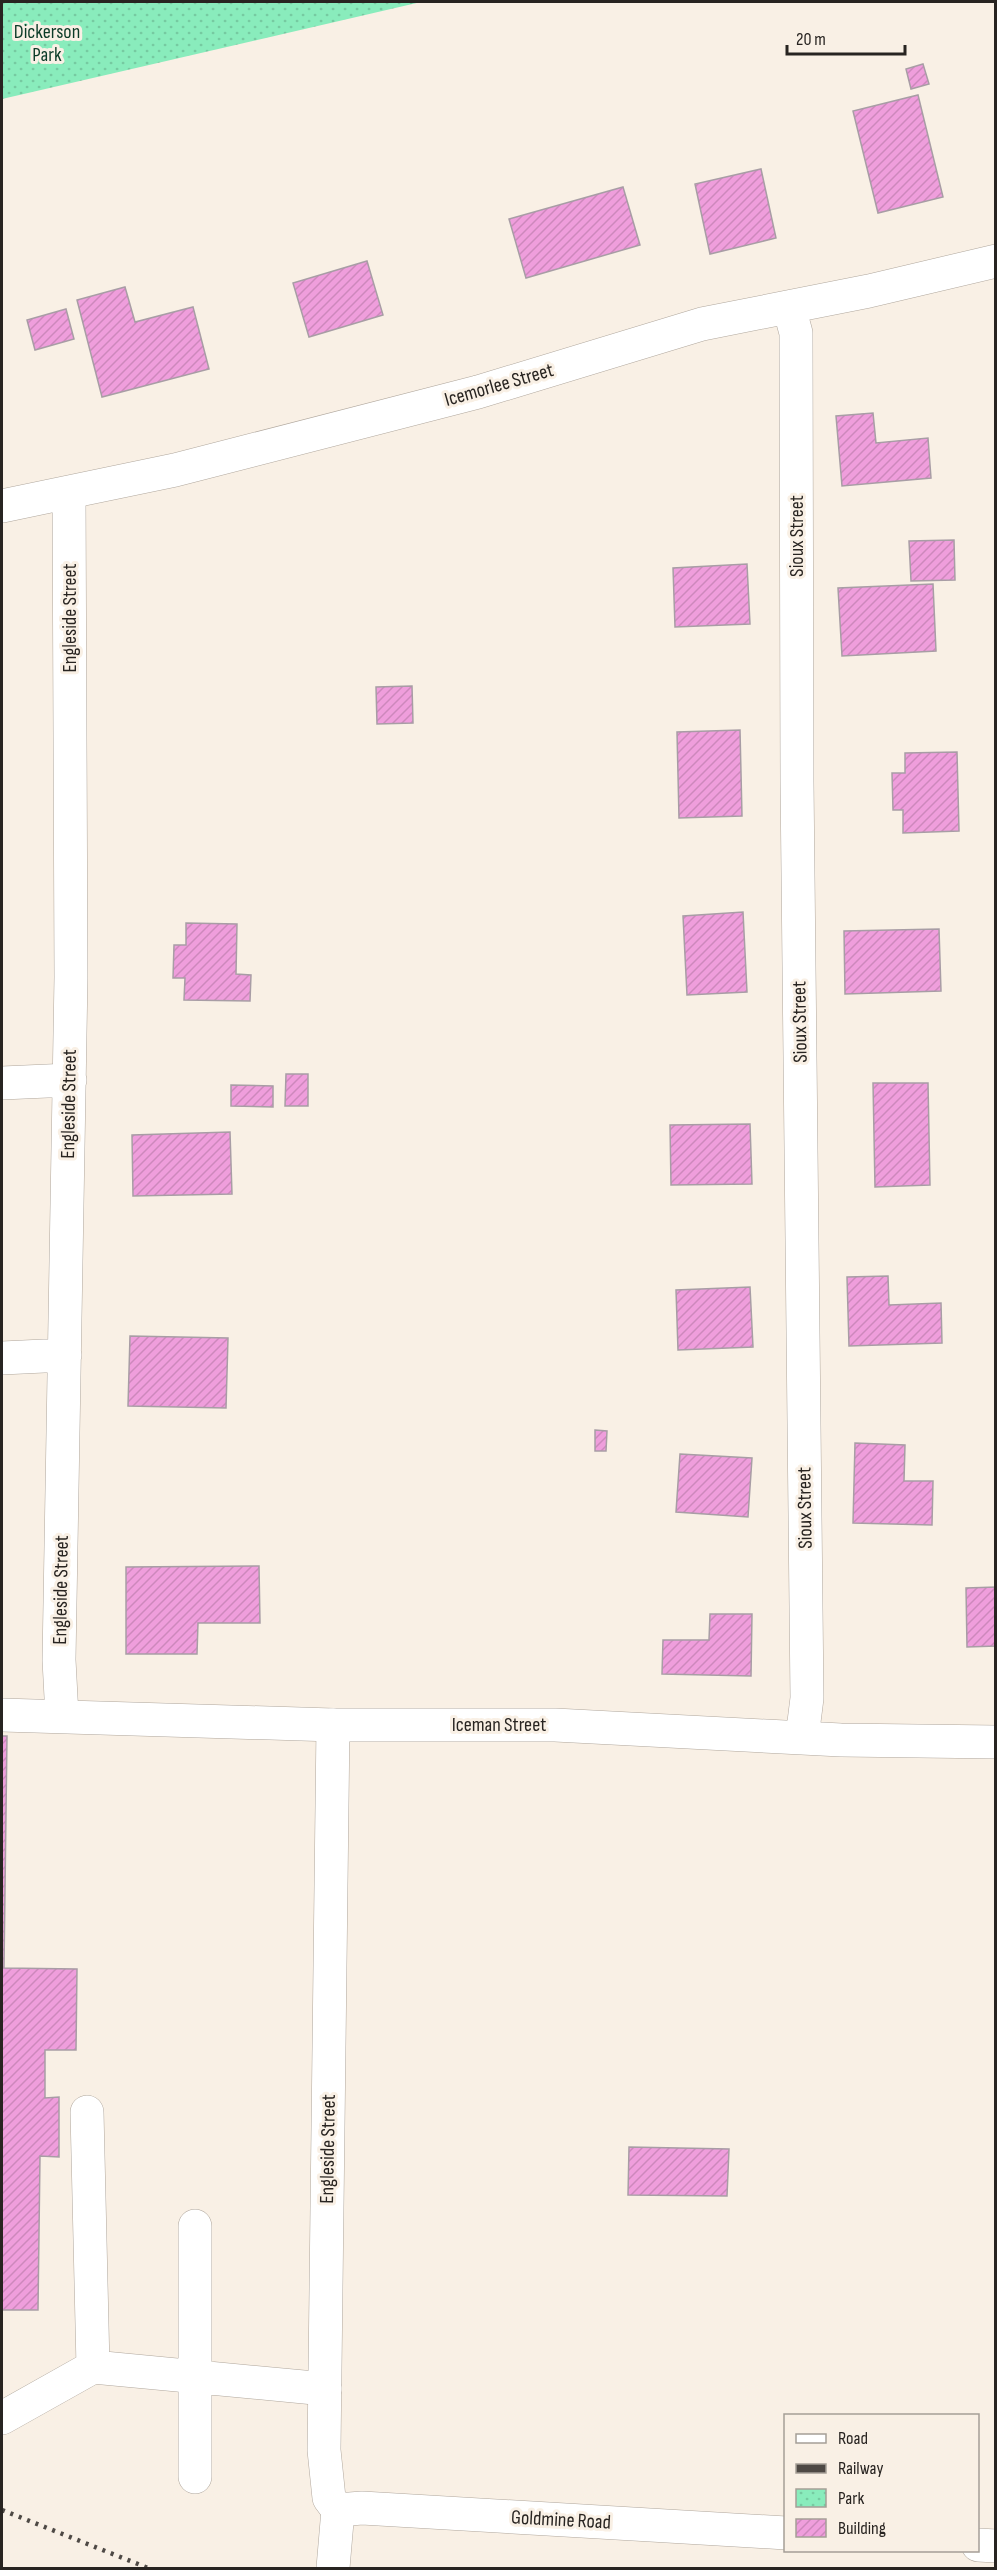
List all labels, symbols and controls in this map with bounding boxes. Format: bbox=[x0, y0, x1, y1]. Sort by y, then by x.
scale bar bbox=[787, 18, 906, 56]
park label: Dickerson Park bbox=[14, 20, 80, 67]
text: 20 m bbox=[796, 29, 826, 50]
street label: Icemorlee Street bbox=[442, 358, 556, 412]
street label: Sioux Street bbox=[785, 495, 809, 577]
street label: Engleside Street bbox=[58, 563, 82, 673]
street label: Sioux Street bbox=[787, 981, 813, 1063]
street label: Engleside Street bbox=[56, 1049, 82, 1159]
street label: Sioux Street bbox=[792, 1467, 818, 1549]
street label: Engleside Street bbox=[48, 1535, 74, 1645]
street label: Iceman Street bbox=[452, 1713, 546, 1737]
street label: Engleside Street bbox=[315, 2094, 341, 2204]
legend bbox=[784, 2414, 979, 2552]
text: Road bbox=[838, 2428, 868, 2449]
text: Railway bbox=[838, 2458, 883, 2479]
text: Park bbox=[838, 2488, 864, 2509]
street label: Goldmine Road bbox=[510, 2505, 612, 2535]
text: Building bbox=[838, 2518, 886, 2539]

